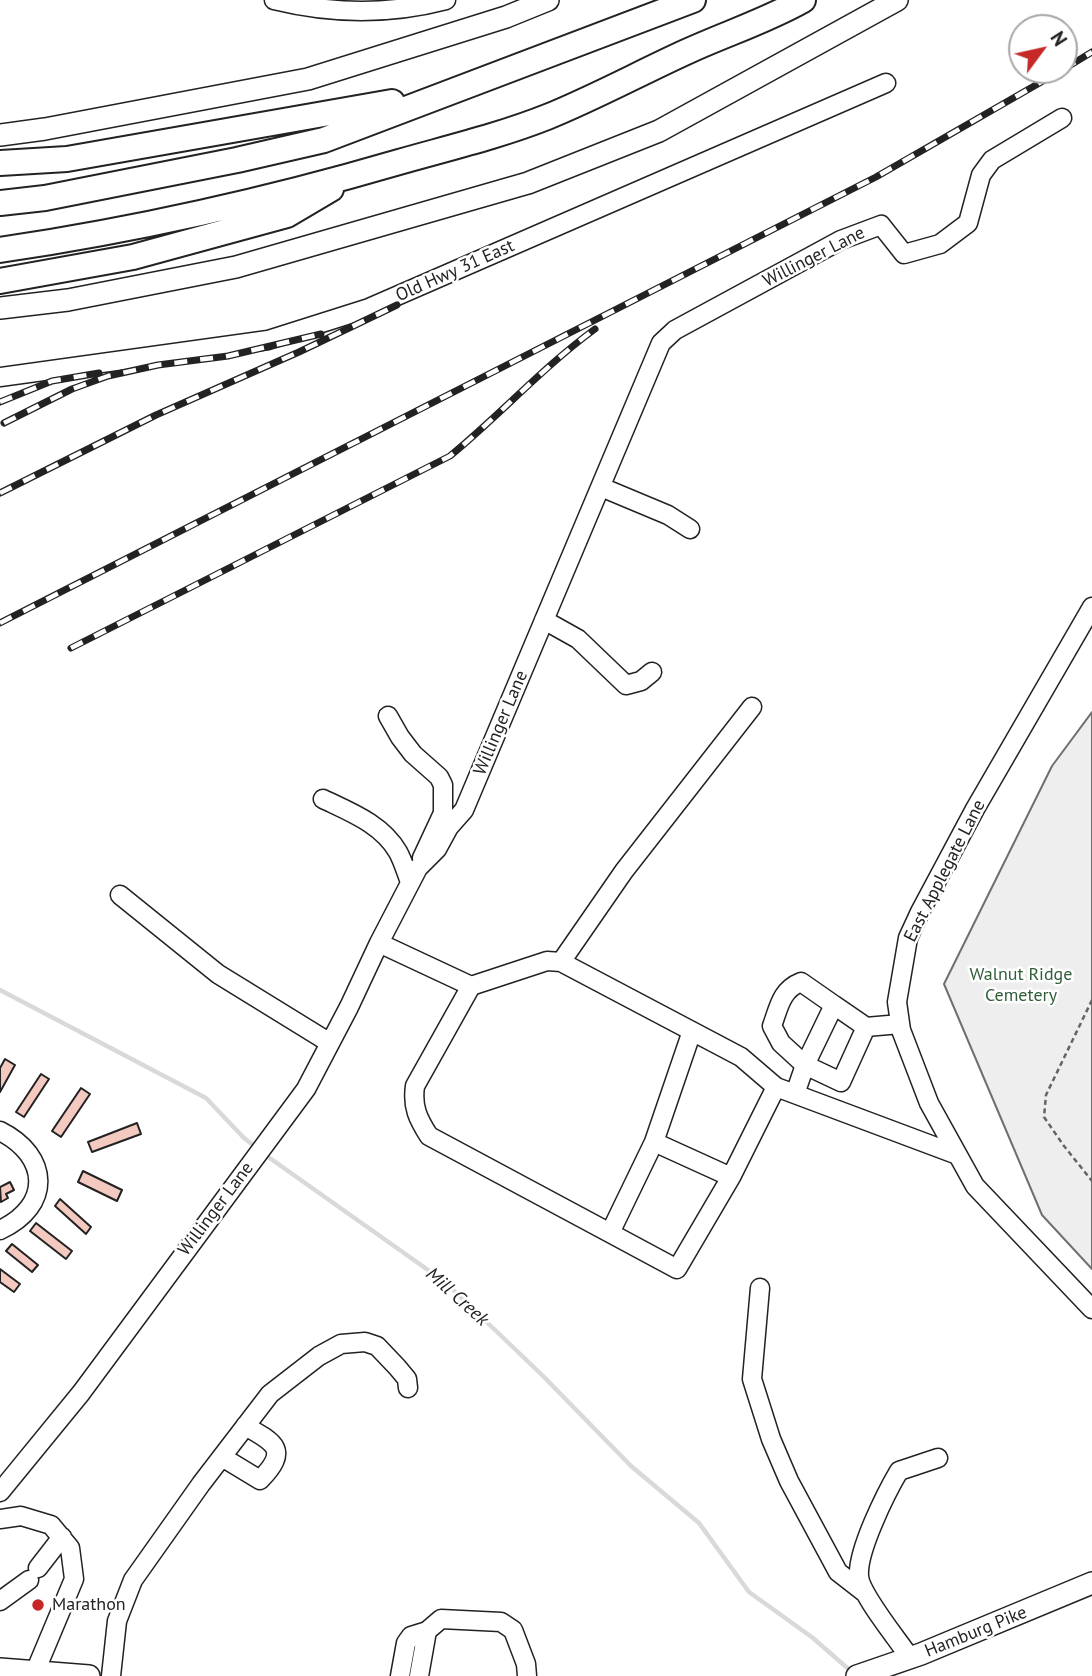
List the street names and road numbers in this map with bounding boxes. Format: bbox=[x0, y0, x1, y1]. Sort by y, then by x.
street label: Willinger Lane bbox=[759, 222, 869, 292]
street label: Old Hwy 31 East bbox=[392, 235, 518, 307]
street label: Willinger Lane bbox=[469, 667, 533, 779]
street label: East Applegate Lane bbox=[900, 796, 990, 946]
street label: Willinger Lane bbox=[174, 1158, 258, 1260]
street label: Hamburg Pike bbox=[922, 1602, 1030, 1662]

